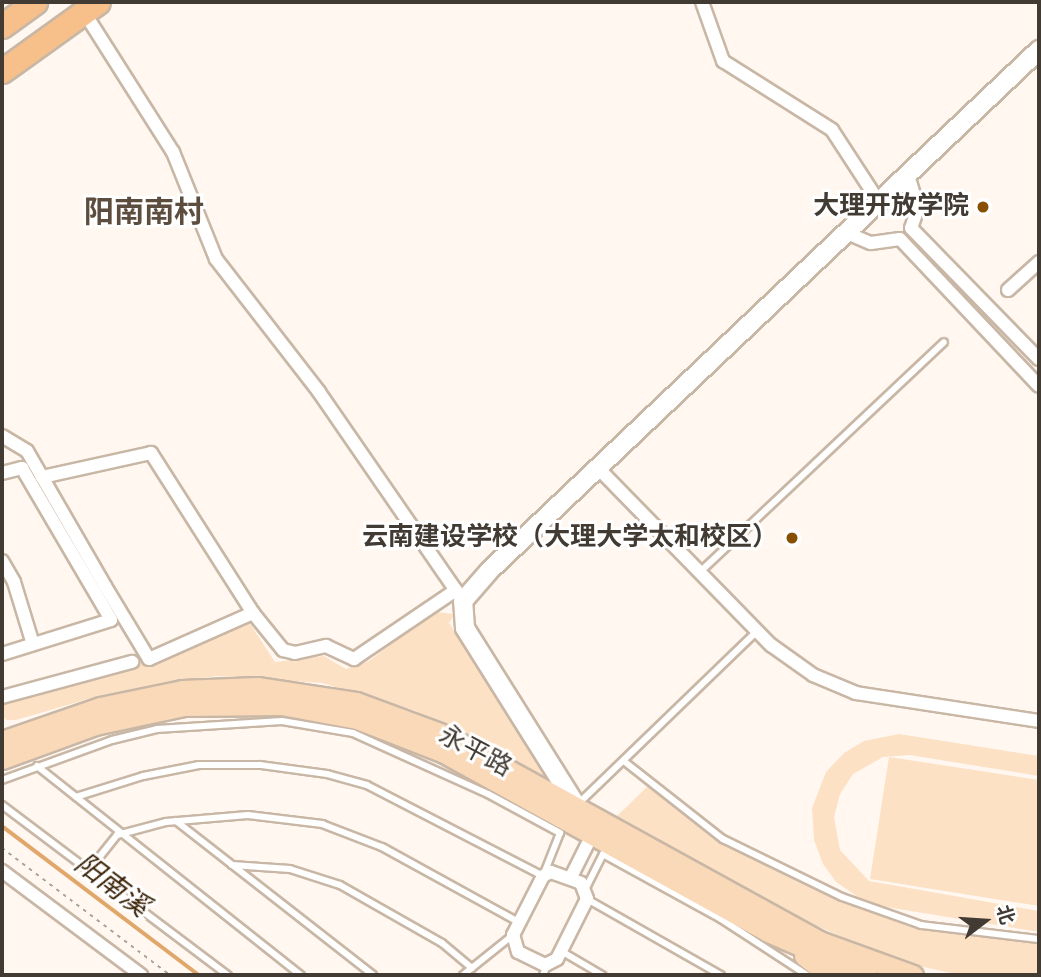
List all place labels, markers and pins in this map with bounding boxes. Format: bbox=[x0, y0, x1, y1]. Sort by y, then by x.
place label: 大理开放学院 bbox=[813, 191, 969, 223]
marker: 大理开放学院 bbox=[975, 199, 991, 215]
place label: 云南建设学校（大理大学太和校区） bbox=[362, 522, 778, 554]
marker: 云南建设学校（大理大学太和校区） bbox=[784, 530, 800, 546]

